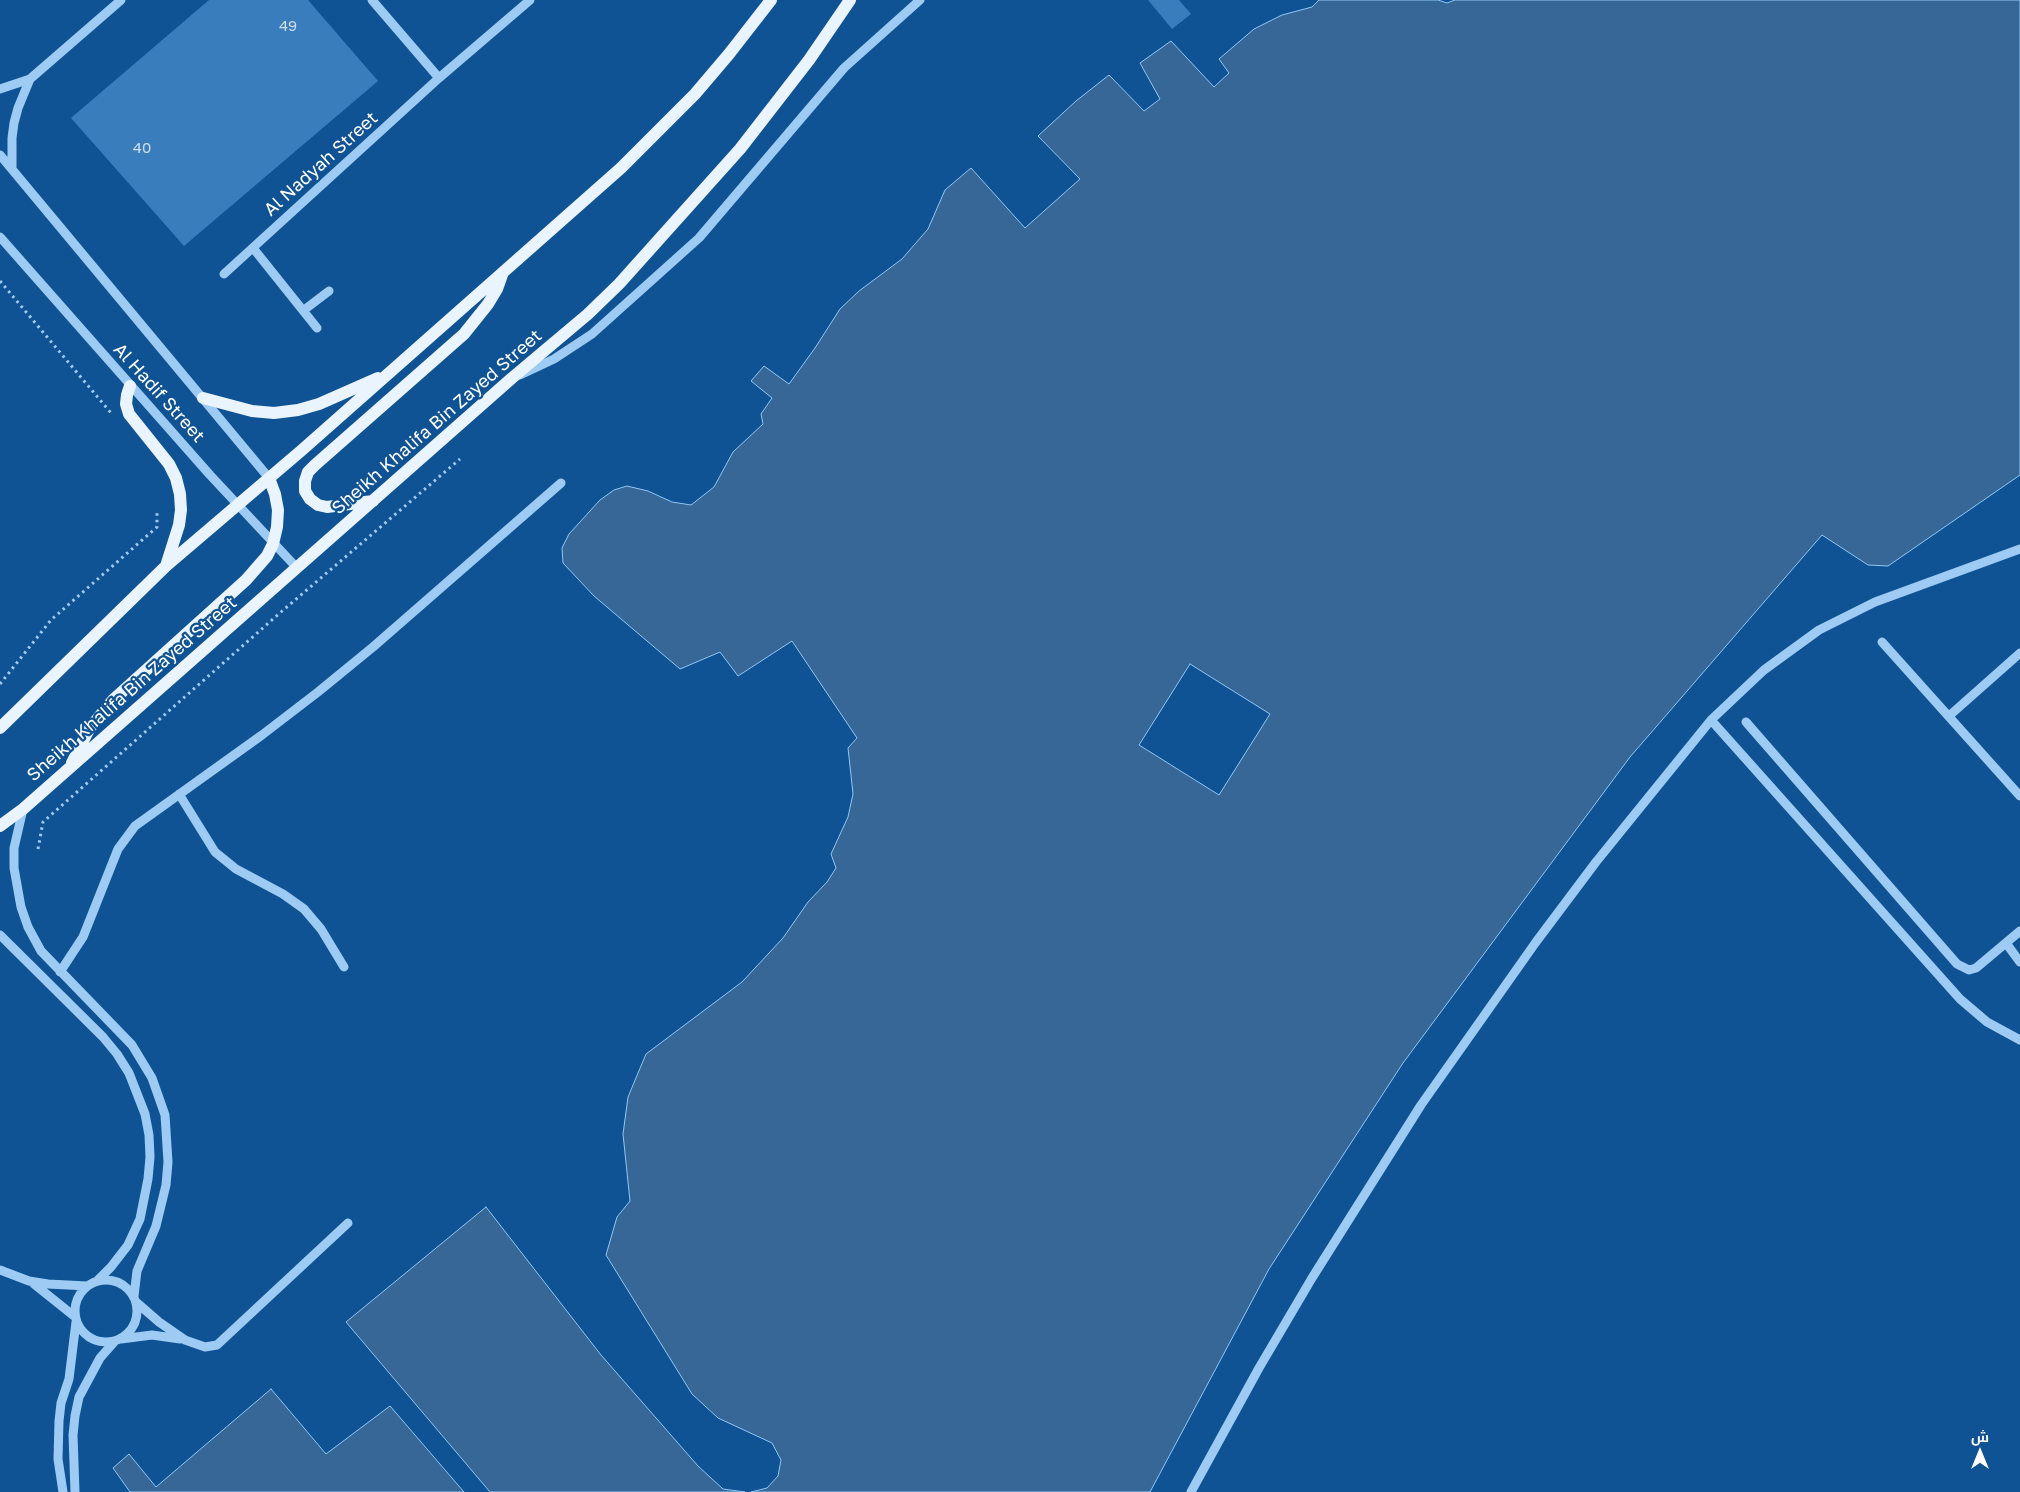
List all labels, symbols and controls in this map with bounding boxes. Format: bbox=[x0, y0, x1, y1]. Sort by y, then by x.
house number: 49 bbox=[279, 17, 297, 35]
street label: Al Nadyah Street bbox=[260, 107, 382, 221]
house number: 40 bbox=[133, 139, 151, 157]
street label: Sheikh Khalifa Bin Zayed Street bbox=[328, 325, 546, 519]
street label: Al Hadif Street bbox=[109, 339, 209, 447]
street label: Sheikh Khalifa Bin Zayed Street bbox=[23, 592, 241, 786]
north arrow bbox=[1955, 1427, 2005, 1477]
text: ش bbox=[1971, 1428, 1989, 1445]

